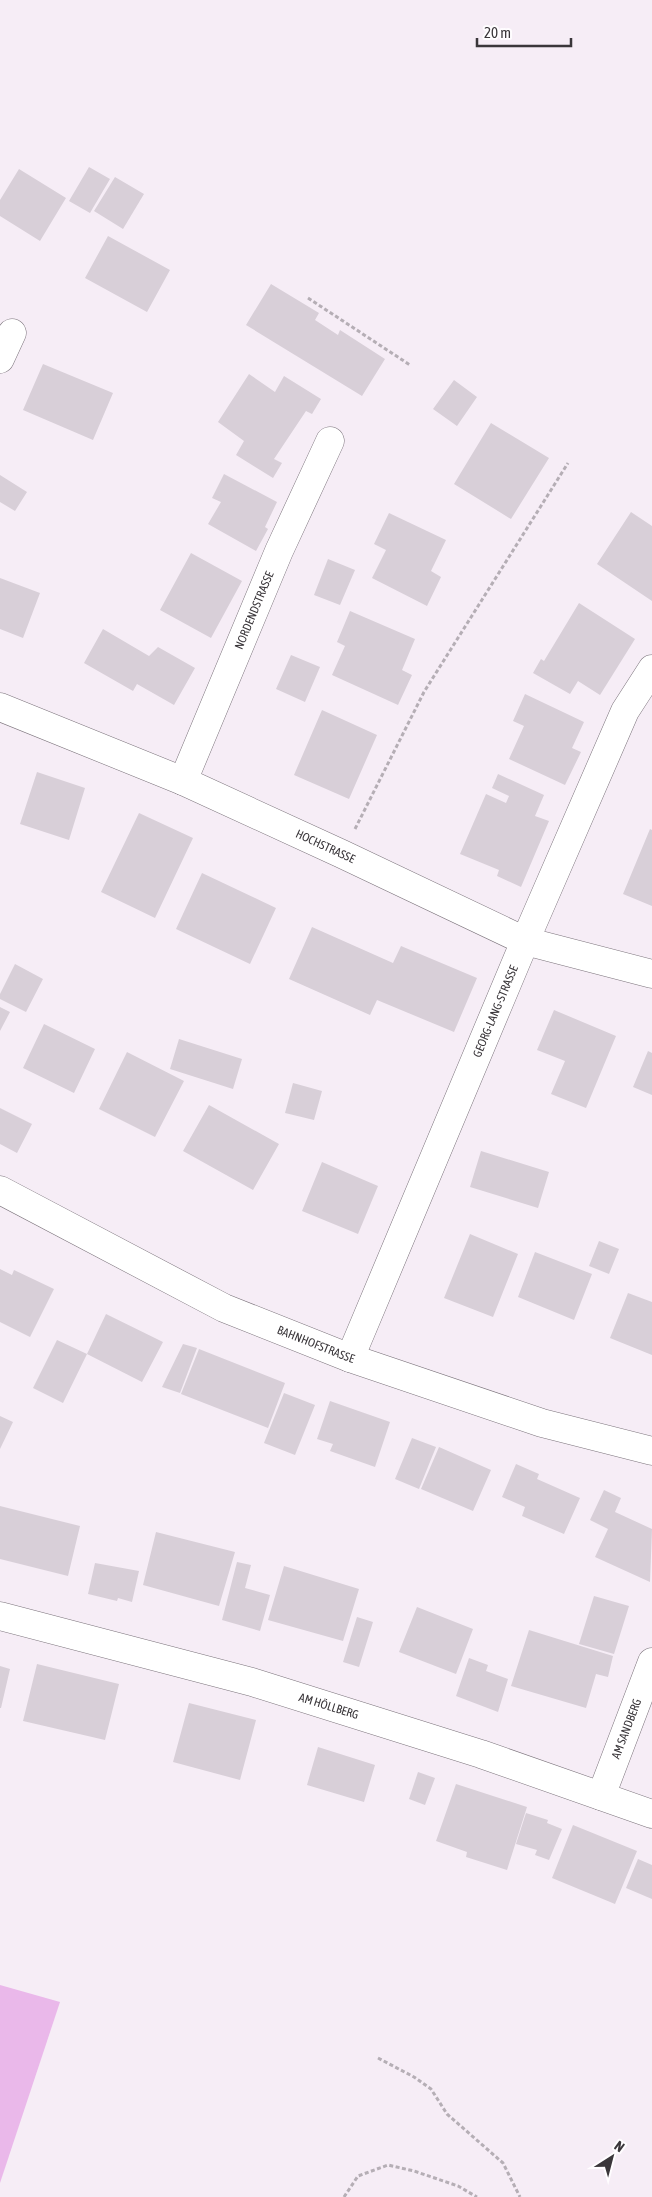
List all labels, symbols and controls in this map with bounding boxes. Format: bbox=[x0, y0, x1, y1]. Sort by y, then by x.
scale bar bbox=[477, 15, 571, 47]
text: 20 m bbox=[484, 24, 511, 41]
street label: NORDENDSTRASSE bbox=[232, 569, 277, 651]
street label: HOCHSTRASSE bbox=[293, 827, 357, 866]
street label: GEORG-LANG-STRASSE bbox=[470, 963, 521, 1059]
street label: BAHNHOFSTRASSE bbox=[275, 1323, 356, 1366]
street label: AM HÖLLBERG bbox=[297, 1690, 360, 1722]
street label: AM SANDBERG bbox=[609, 1697, 644, 1761]
north arrow bbox=[587, 2132, 637, 2182]
text: N bbox=[612, 2138, 628, 2155]

